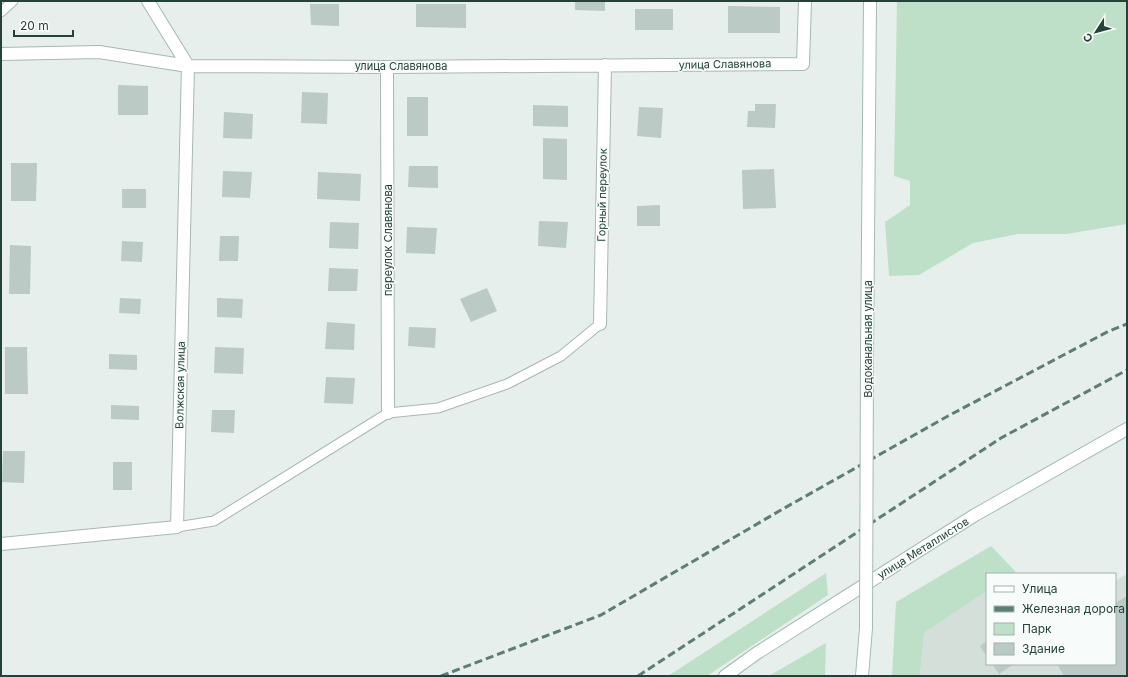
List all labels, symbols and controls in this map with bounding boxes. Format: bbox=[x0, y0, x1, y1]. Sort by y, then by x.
scale bar bbox=[14, 12, 73, 38]
north arrow bbox=[1076, 12, 1116, 52]
text: 20 m bbox=[20, 18, 49, 33]
text: С bbox=[1080, 30, 1096, 45]
street label: улица Славянова bbox=[679, 56, 771, 72]
street label: улица Славянова bbox=[355, 59, 447, 73]
street label: Горный переулок bbox=[594, 148, 610, 242]
street label: переулок Славянова bbox=[381, 184, 395, 296]
street label: Водоканальная улица bbox=[861, 280, 875, 398]
street label: Волжская улица bbox=[172, 341, 188, 429]
street label: улица Металлистов bbox=[875, 514, 971, 582]
legend bbox=[986, 573, 1116, 665]
text: Улица bbox=[1022, 581, 1057, 596]
text: Железная дорога bbox=[1022, 601, 1125, 616]
text: Парк bbox=[1022, 621, 1052, 636]
text: Здание bbox=[1022, 641, 1065, 656]

